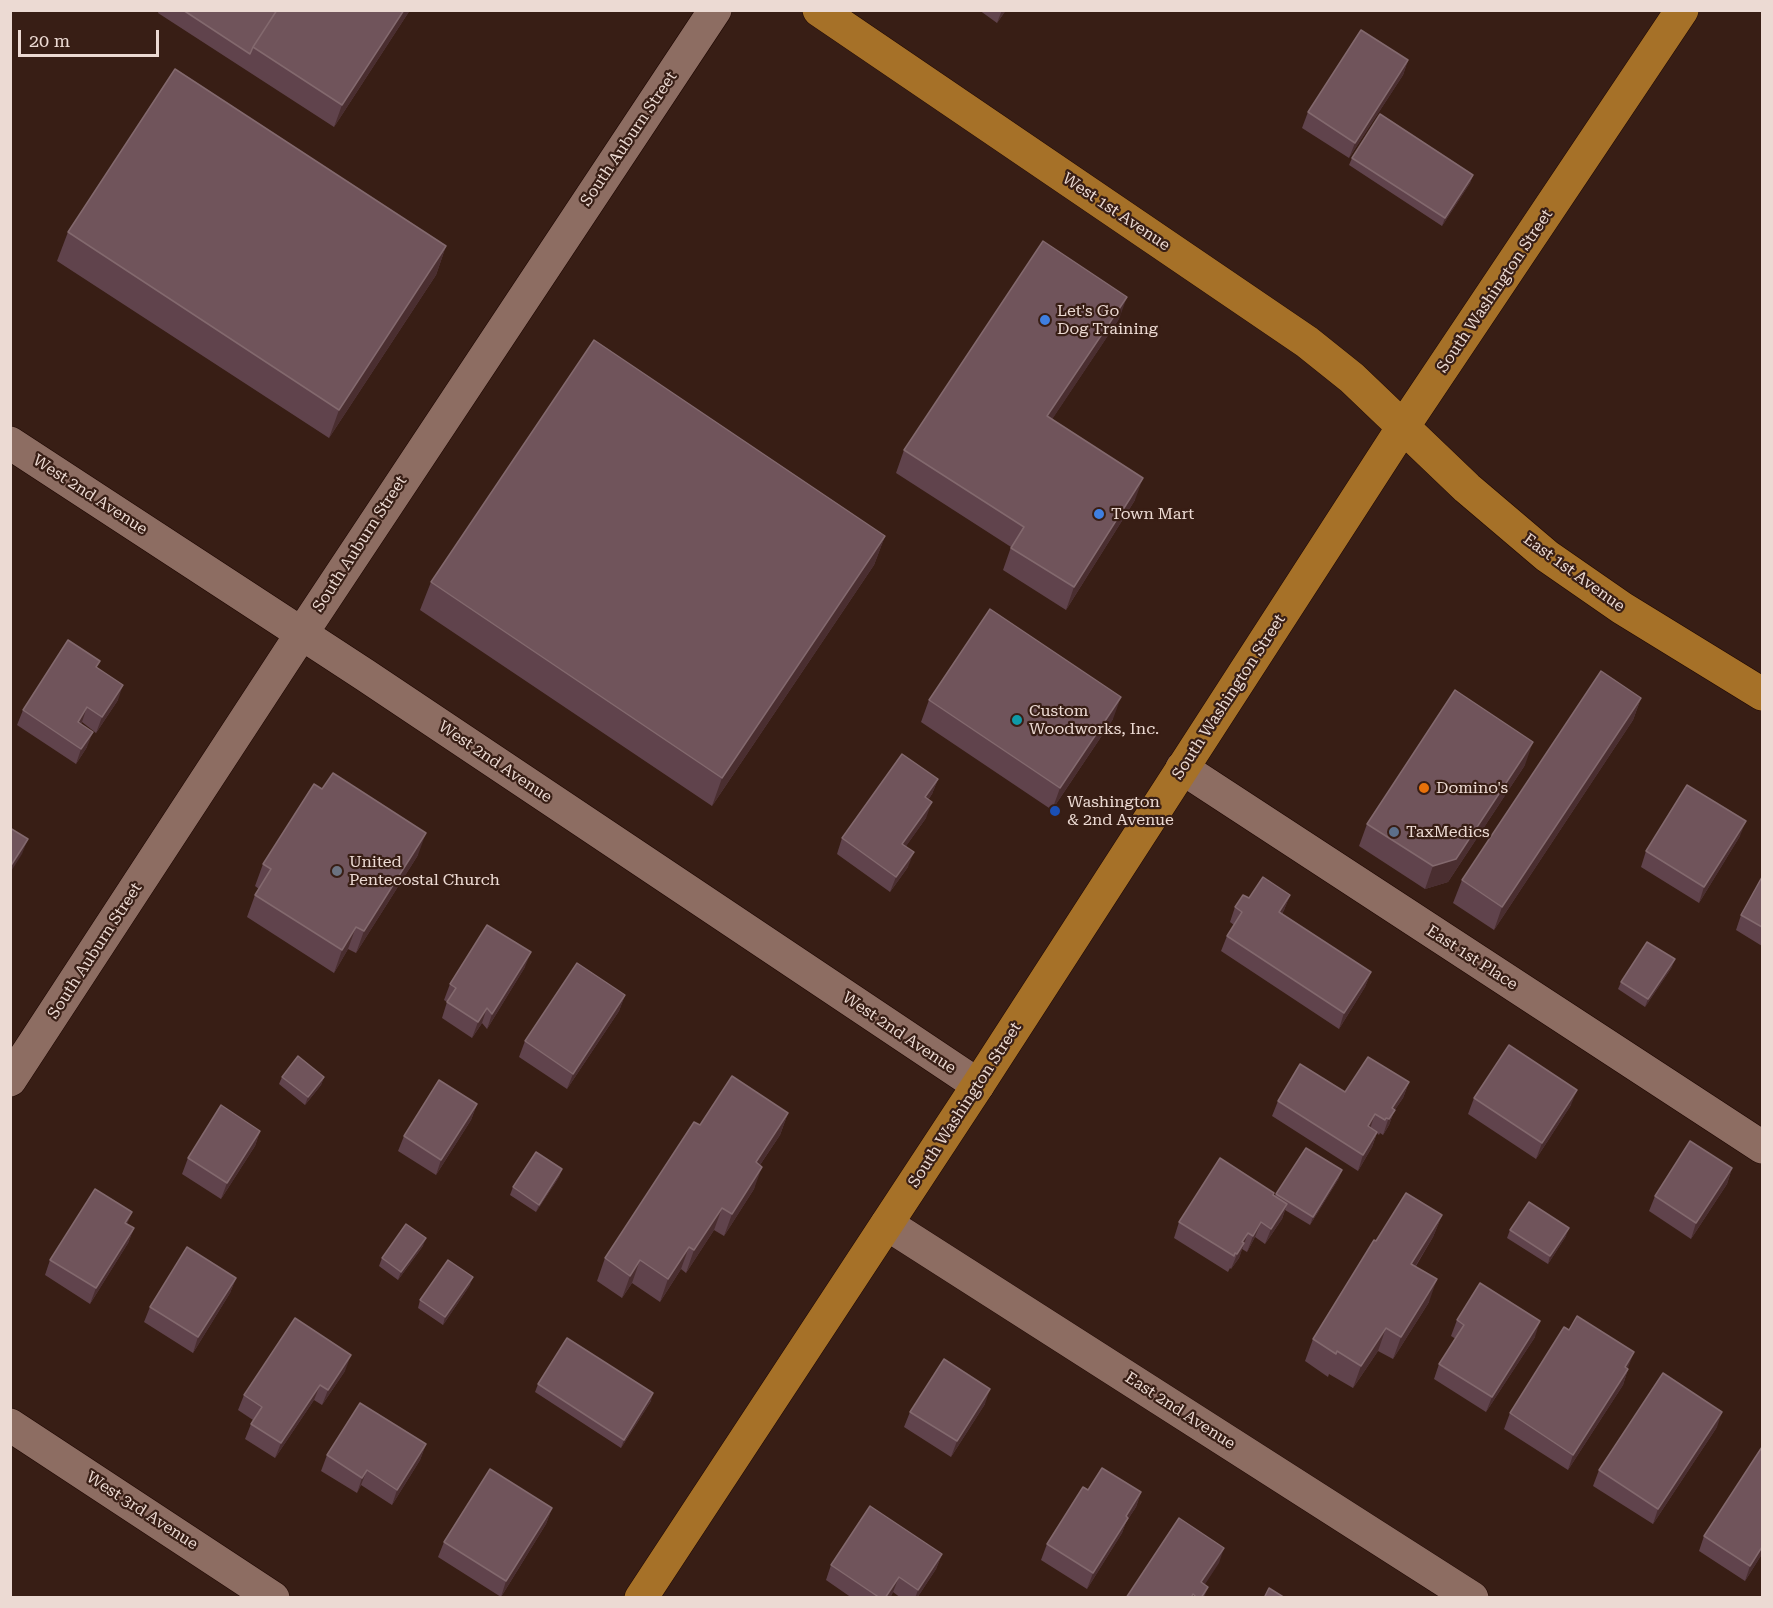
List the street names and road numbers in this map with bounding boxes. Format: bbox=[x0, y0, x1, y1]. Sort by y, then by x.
street label: South Auburn Street bbox=[577, 68, 681, 210]
street label: West 1st Avenue bbox=[1058, 169, 1174, 255]
street label: South Washington Street bbox=[1433, 206, 1557, 376]
street label: West 2nd Avenue bbox=[29, 451, 151, 539]
street label: South Auburn Street bbox=[309, 472, 411, 616]
street label: East 1st Avenue bbox=[1520, 530, 1628, 616]
street label: South Washington Street bbox=[1168, 611, 1290, 783]
street label: West 2nd Avenue bbox=[435, 717, 555, 807]
street label: South Auburn Street bbox=[44, 879, 146, 1023]
street label: East 1st Place bbox=[1423, 921, 1521, 995]
street label: West 2nd Avenue bbox=[839, 988, 959, 1078]
street label: South Washington Street bbox=[904, 1019, 1026, 1191]
street label: East 2nd Avenue bbox=[1121, 1368, 1239, 1454]
street label: West 3rd Avenue bbox=[83, 1468, 201, 1554]

